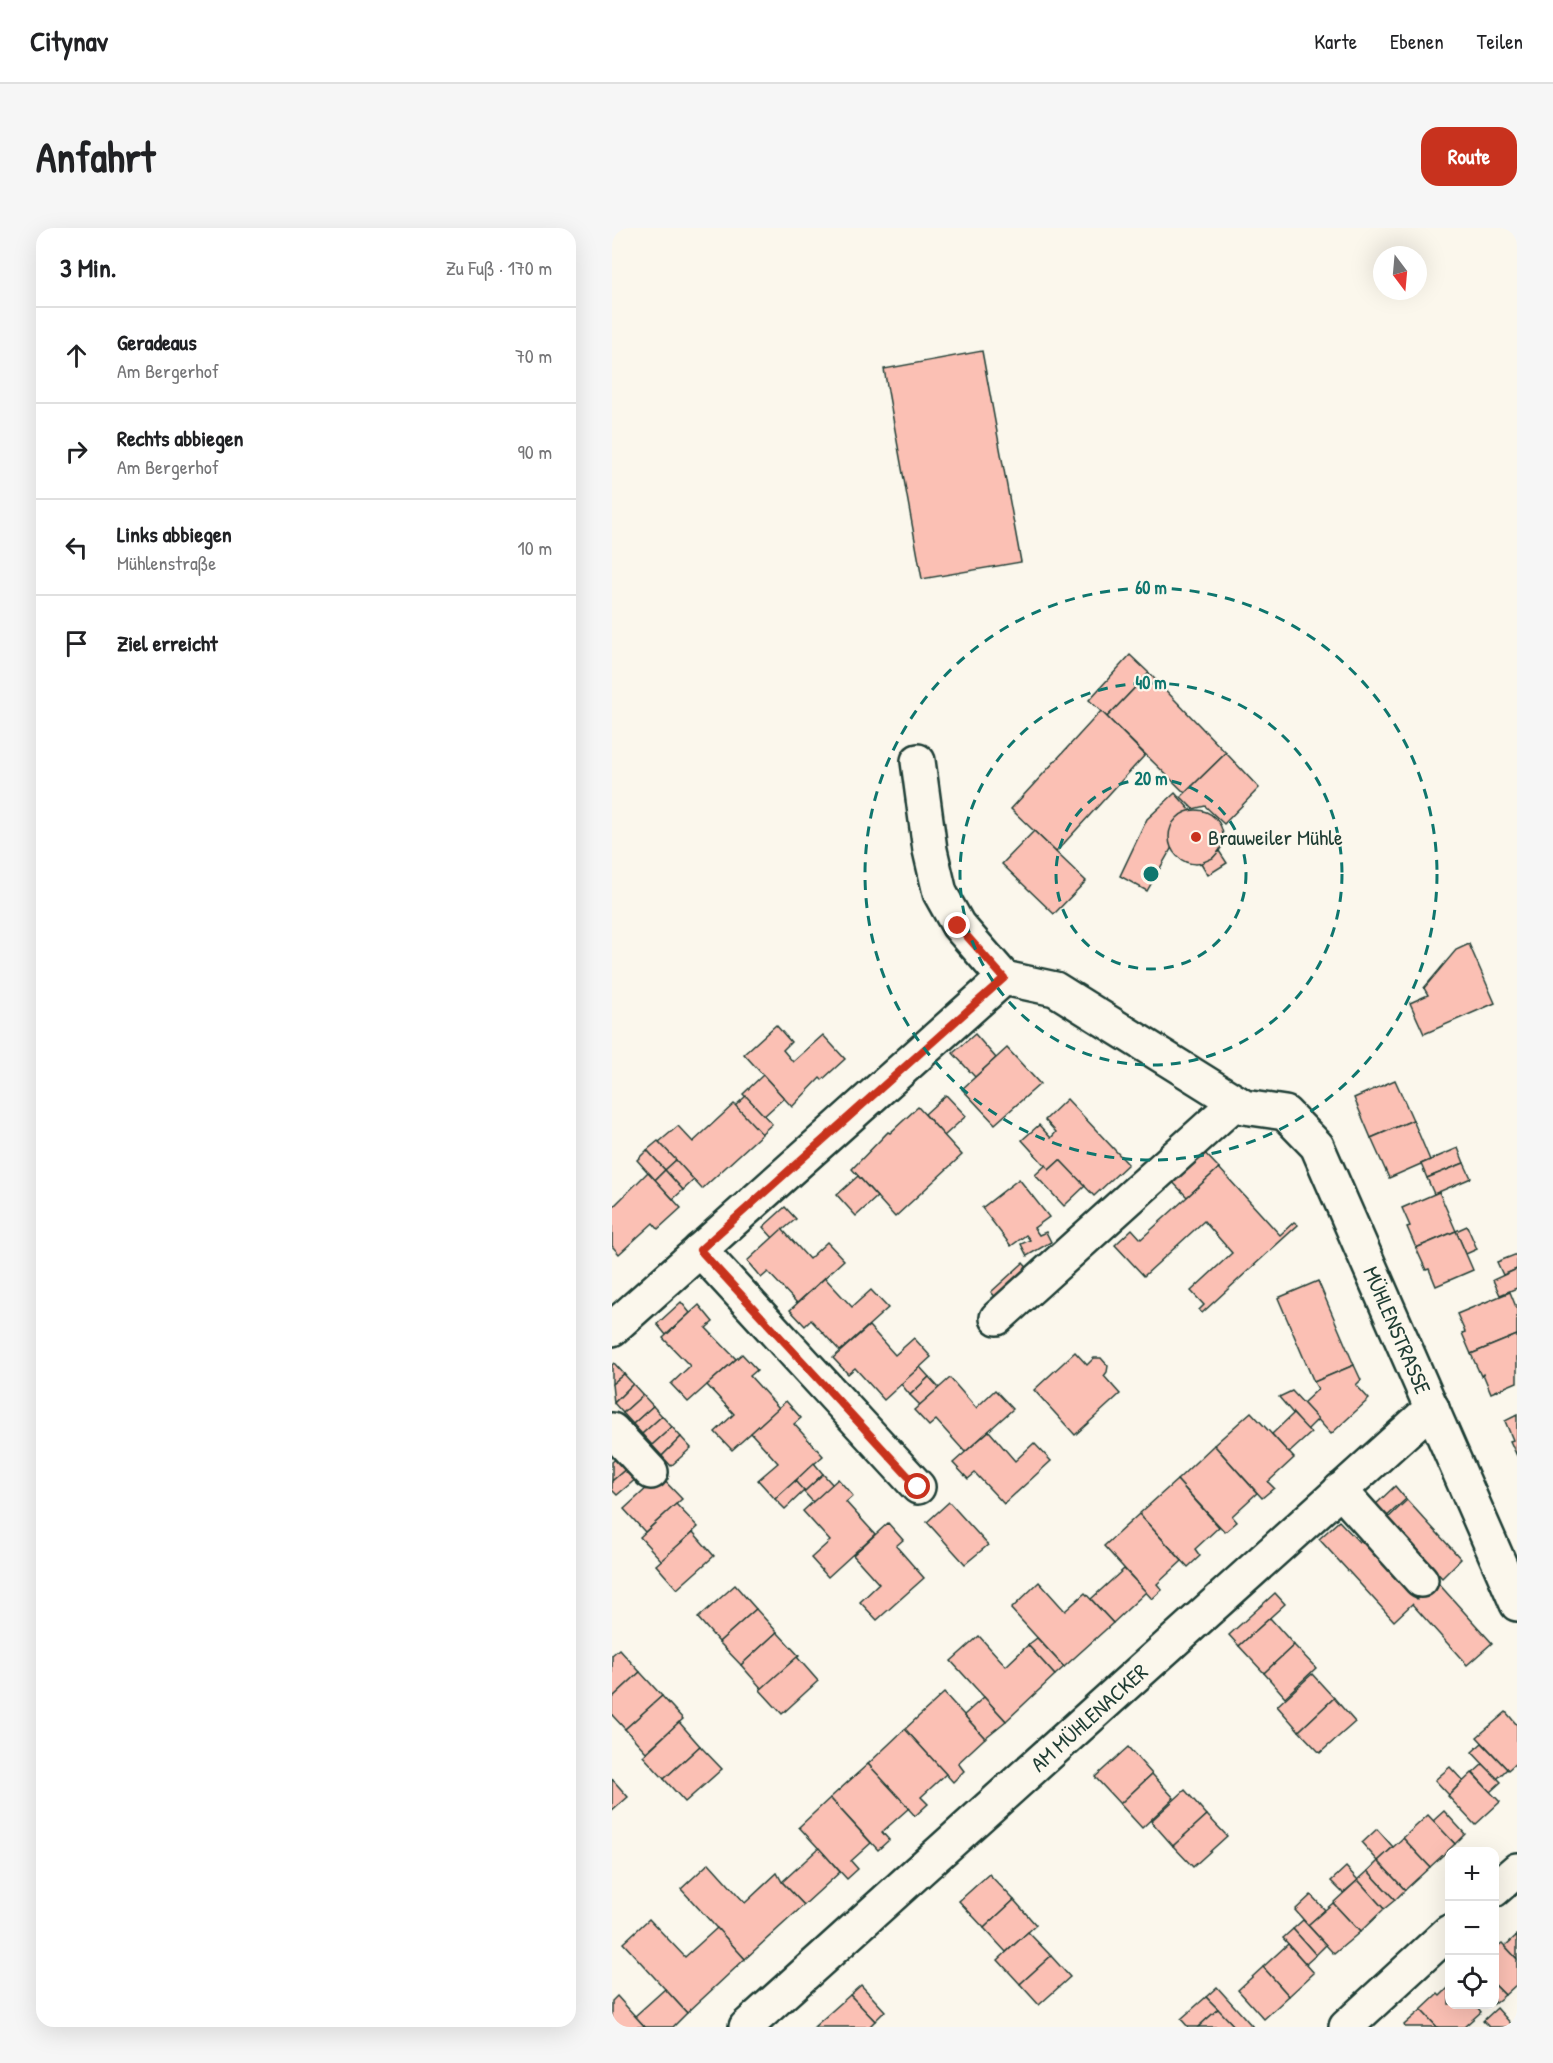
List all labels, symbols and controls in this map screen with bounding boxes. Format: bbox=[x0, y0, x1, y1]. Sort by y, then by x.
text: Citynav bbox=[30, 22, 108, 60]
text: Karte bbox=[1314, 27, 1357, 56]
text: Ebenen bbox=[1390, 27, 1444, 56]
text: Teilen bbox=[1477, 27, 1523, 56]
button: Route bbox=[1421, 127, 1517, 186]
text: Anfahrt bbox=[36, 128, 155, 185]
north arrow bbox=[1373, 246, 1427, 300]
text: 3 Min. bbox=[60, 250, 116, 285]
text: Zu Fuß · 170 m bbox=[446, 254, 552, 281]
text: Geradeaus bbox=[117, 327, 197, 357]
icon: ahead bbox=[60, 339, 93, 372]
text: 70 m bbox=[515, 342, 552, 369]
text: Am Bergerhof bbox=[117, 357, 219, 384]
text: Rechts abbiegen bbox=[117, 423, 244, 453]
icon: right bbox=[60, 435, 93, 468]
text: 90 m bbox=[518, 438, 552, 465]
text: Am Bergerhof bbox=[117, 453, 219, 480]
text: Links abbiegen bbox=[117, 519, 232, 549]
icon: left bbox=[60, 531, 93, 564]
text: 10 m bbox=[518, 534, 552, 561]
text: Mühlenstraße bbox=[117, 549, 216, 576]
text: 60 m bbox=[1135, 575, 1167, 600]
icon: arrive bbox=[60, 627, 93, 660]
text: Ziel erreicht bbox=[117, 628, 217, 658]
text: 40 m bbox=[1135, 670, 1167, 695]
text: 20 m bbox=[1135, 766, 1167, 791]
place label: Brauweiler Mühle bbox=[1208, 822, 1343, 852]
marker: Brauweiler Mühle bbox=[1189, 830, 1203, 844]
centre of rings bbox=[1141, 864, 1161, 884]
route end bbox=[944, 912, 970, 938]
street label: MÜHLENSTRASSE bbox=[1356, 1262, 1438, 1399]
route start bbox=[904, 1473, 930, 1499]
street label: AM MÜHLENACKER bbox=[1024, 1657, 1154, 1778]
map controls bbox=[1445, 1847, 1499, 2009]
button: + bbox=[1445, 1847, 1499, 1901]
button: − bbox=[1445, 1901, 1499, 1955]
button: locate bbox=[1445, 1955, 1499, 2009]

